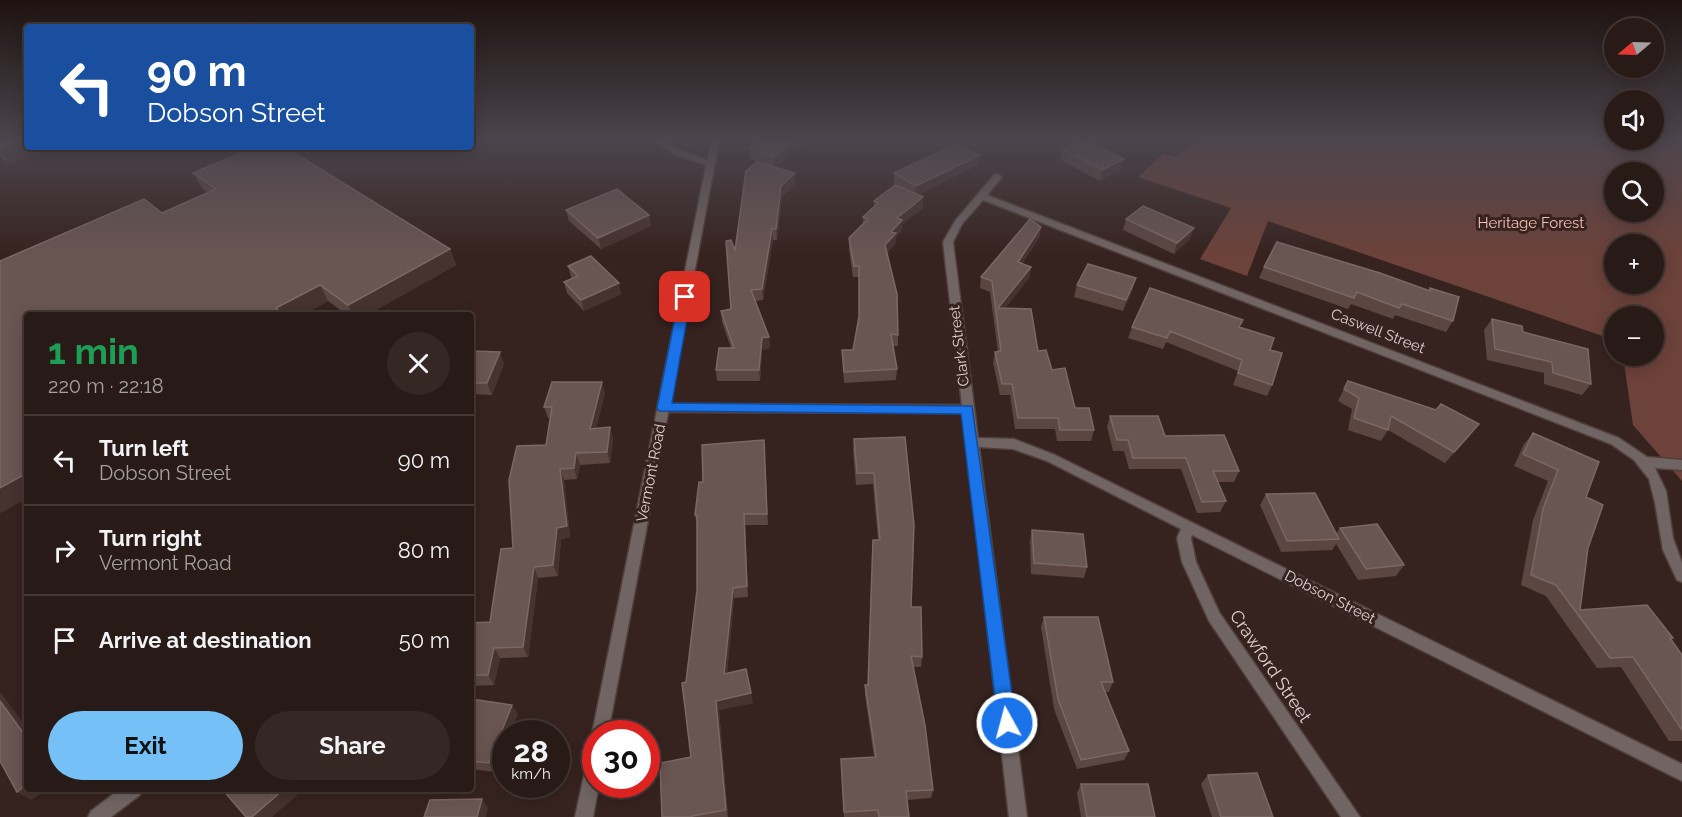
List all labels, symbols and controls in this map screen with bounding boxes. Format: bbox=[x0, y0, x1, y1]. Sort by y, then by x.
north arrow bbox=[1604, 18, 1664, 78]
map controls bbox=[1604, 18, 1664, 366]
text: 90 m bbox=[147, 47, 247, 96]
icon: left bbox=[48, 48, 126, 126]
button: sound bbox=[1604, 90, 1664, 150]
text: Dobson Street bbox=[147, 97, 326, 128]
button: search bbox=[1604, 162, 1664, 222]
park label: Heritage Forest bbox=[1478, 214, 1584, 232]
button: + bbox=[1604, 234, 1664, 294]
pin bbox=[659, 271, 710, 322]
icon: arrive bbox=[668, 280, 701, 313]
street label: Clark Street bbox=[945, 305, 973, 387]
street label: Caswell Street bbox=[1328, 305, 1428, 357]
button: − bbox=[1604, 306, 1664, 366]
text: 1 min bbox=[48, 330, 139, 372]
button: close bbox=[387, 332, 450, 395]
text: 220 m · 22:18 bbox=[48, 374, 164, 398]
street label: Vermont Road bbox=[633, 422, 669, 524]
text: Turn left bbox=[99, 435, 189, 461]
icon: left bbox=[48, 444, 81, 477]
text: 90 m bbox=[398, 447, 450, 473]
text: Dobson Street bbox=[99, 461, 231, 485]
text: Turn right bbox=[99, 525, 202, 551]
icon: right bbox=[48, 534, 81, 567]
text: 80 m bbox=[398, 537, 450, 563]
text: Vermont Road bbox=[99, 551, 232, 575]
street label: Dobson Street bbox=[1282, 566, 1378, 628]
street label: Crawford Street bbox=[1226, 606, 1316, 726]
icon: arrive bbox=[48, 624, 81, 657]
text: Arrive at destination bbox=[99, 627, 312, 653]
text: 50 m bbox=[399, 627, 450, 653]
position arrow bbox=[975, 691, 1039, 755]
button: Exit bbox=[48, 711, 243, 780]
button: Share bbox=[255, 711, 450, 780]
speed limit sign: 30 bbox=[582, 720, 660, 798]
text: 28 bbox=[513, 734, 549, 769]
text: km/h bbox=[511, 765, 551, 783]

